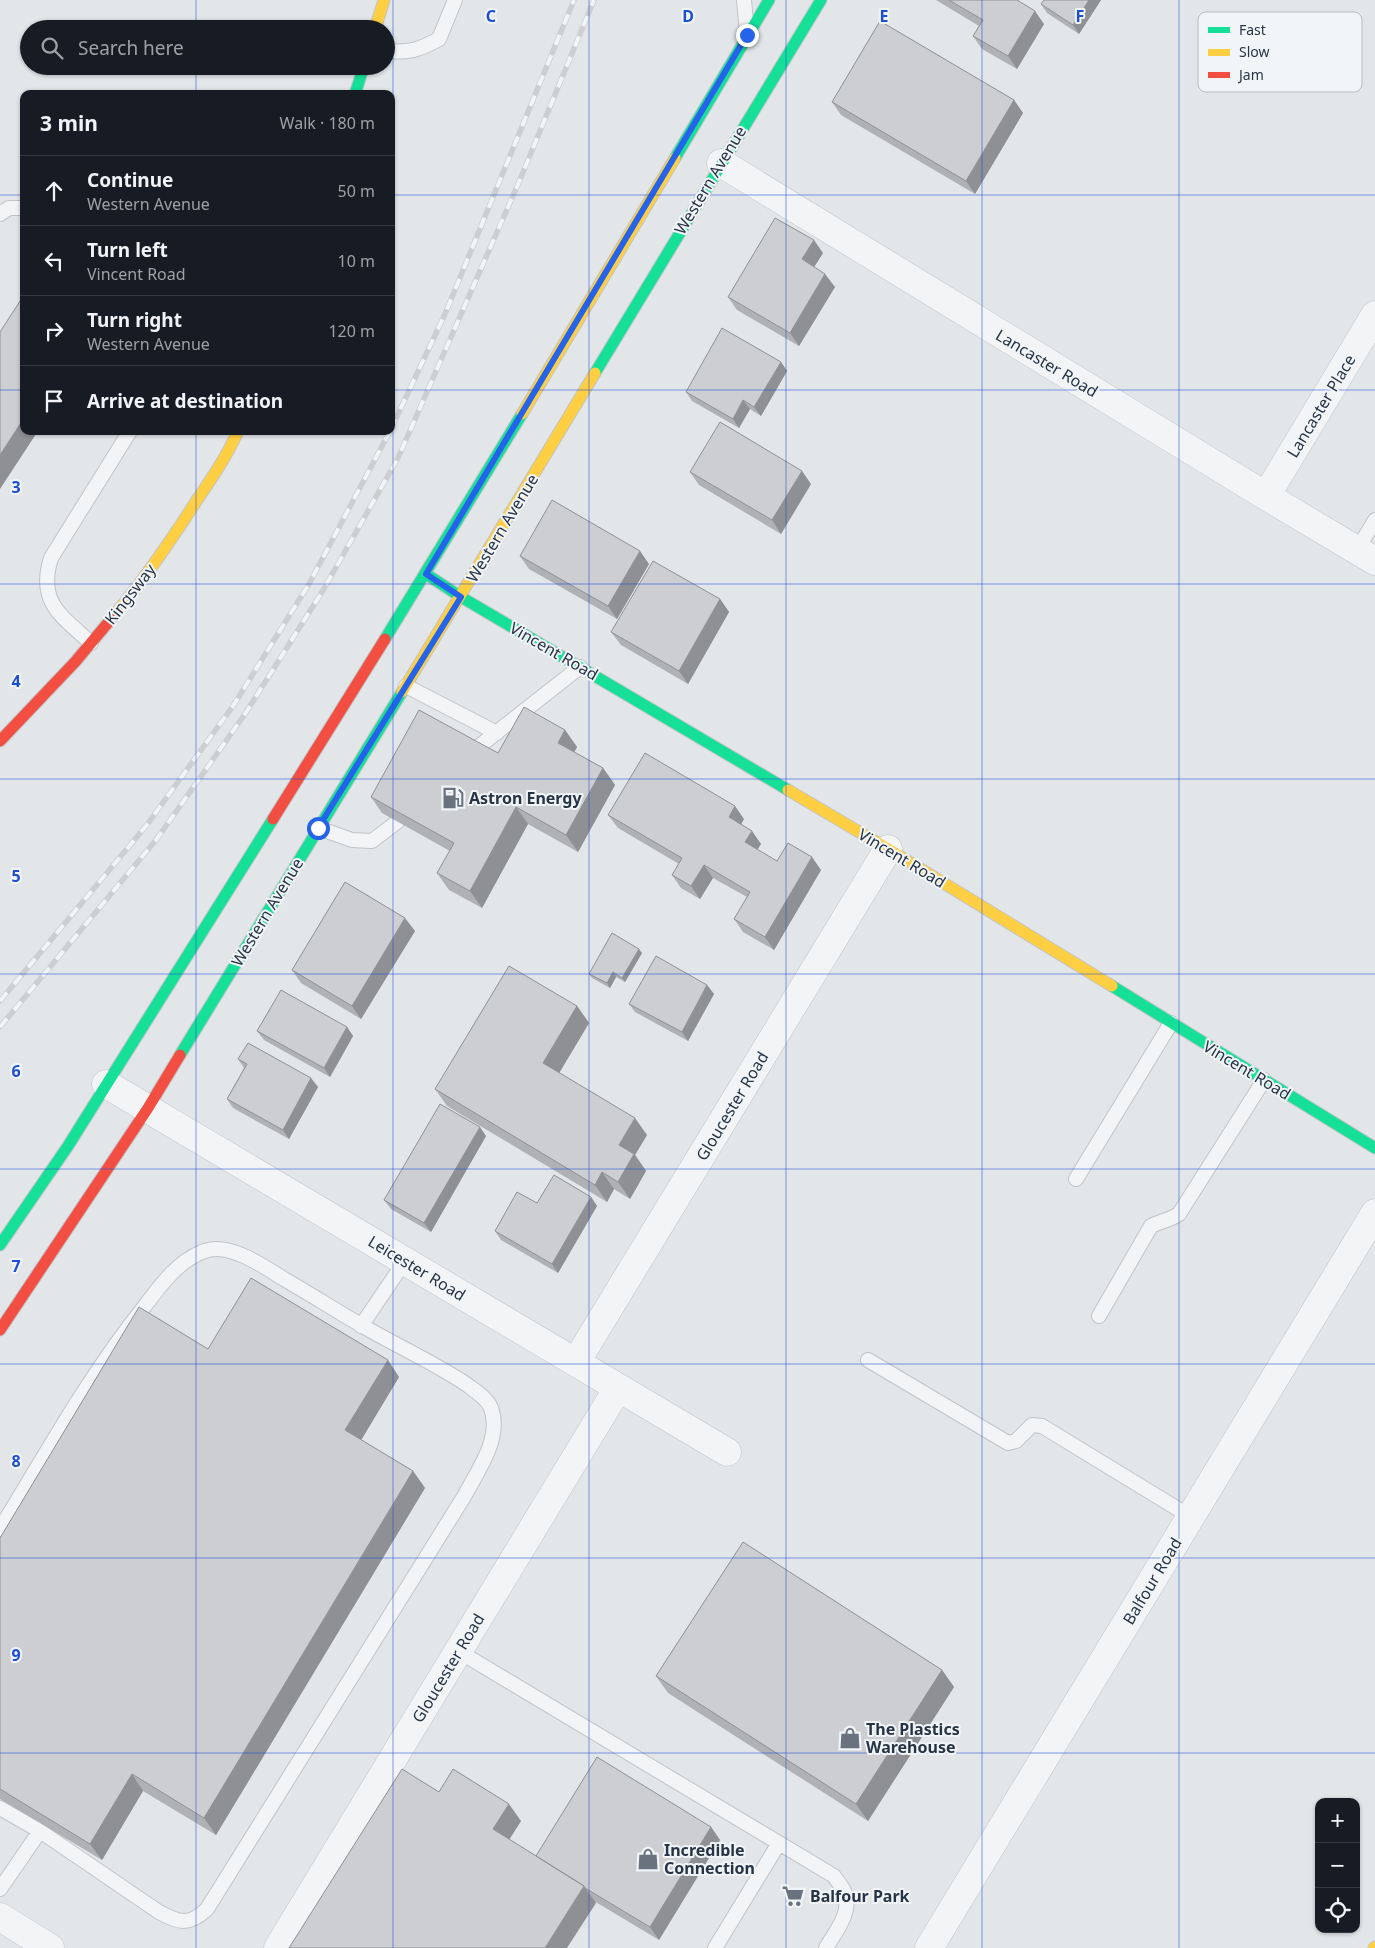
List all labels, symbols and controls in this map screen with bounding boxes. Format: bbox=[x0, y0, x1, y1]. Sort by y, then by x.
text: C bbox=[486, 5, 496, 27]
text: D bbox=[682, 5, 694, 27]
text: E bbox=[880, 5, 889, 27]
text: F bbox=[1076, 5, 1084, 27]
legend bbox=[1198, 12, 1362, 92]
search box bbox=[20, 20, 395, 75]
text: Fast bbox=[1239, 20, 1266, 39]
route end bbox=[736, 24, 759, 47]
icon: search bbox=[38, 34, 66, 62]
text: Search here bbox=[78, 35, 184, 61]
text: Slow bbox=[1239, 42, 1270, 61]
text: Jam bbox=[1237, 65, 1264, 84]
text: 3 min bbox=[40, 109, 98, 137]
text: Walk · 180 m bbox=[280, 112, 375, 134]
street label: Western Avenue bbox=[669, 122, 751, 238]
text: Continue bbox=[87, 167, 173, 193]
icon: ahead bbox=[40, 177, 68, 205]
text: 50 m bbox=[338, 180, 375, 202]
text: Western Avenue bbox=[87, 193, 210, 215]
text: Turn left bbox=[87, 237, 168, 263]
icon: left bbox=[40, 247, 68, 275]
text: 10 m bbox=[338, 250, 375, 272]
text: Vincent Road bbox=[87, 263, 186, 285]
text: Turn right bbox=[87, 307, 182, 333]
icon: right bbox=[40, 317, 68, 345]
text: 120 m bbox=[328, 320, 375, 342]
street label: Lancaster Road bbox=[992, 324, 1102, 402]
text: Western Avenue bbox=[87, 333, 210, 355]
street label: Lancaster Place bbox=[1282, 350, 1360, 462]
icon: arrive bbox=[40, 387, 68, 415]
text: Arrive at destination bbox=[87, 388, 283, 414]
street label: Western Avenue bbox=[461, 470, 543, 586]
text: 3 bbox=[11, 476, 21, 498]
street label: Kingsway bbox=[99, 559, 161, 629]
street label: Vincent Road bbox=[506, 617, 602, 685]
text: 4 bbox=[11, 670, 21, 692]
fuel station icon: Astron Energy bbox=[440, 785, 466, 811]
place label: Astron Energy bbox=[469, 787, 582, 809]
route start bbox=[307, 817, 330, 840]
street label: Vincent Road bbox=[854, 823, 950, 893]
street label: Western Avenue bbox=[226, 854, 308, 970]
text: 5 bbox=[11, 865, 21, 887]
street label: Vincent Road bbox=[1199, 1035, 1295, 1105]
street label: Gloucester Road bbox=[691, 1047, 773, 1165]
text: 6 bbox=[11, 1060, 21, 1082]
street label: Leicester Road bbox=[364, 1230, 470, 1306]
text: 7 bbox=[11, 1255, 21, 1277]
text: 8 bbox=[11, 1450, 21, 1472]
street label: Balfour Road bbox=[1117, 1533, 1187, 1629]
street label: Gloucester Road bbox=[407, 1609, 489, 1727]
text: 9 bbox=[11, 1644, 21, 1666]
place label: The Plastics Warehouse bbox=[866, 1718, 960, 1758]
shop icon: The Plastics Warehouse bbox=[837, 1725, 863, 1751]
map controls bbox=[1315, 1798, 1360, 1933]
button: + bbox=[1315, 1798, 1360, 1843]
place label: Incredible Connection bbox=[664, 1839, 755, 1879]
button: − bbox=[1315, 1843, 1360, 1888]
shop icon: Incredible Connection bbox=[635, 1846, 661, 1872]
supermarket icon: Balfour Park bbox=[780, 1883, 806, 1909]
place label: Balfour Park bbox=[810, 1885, 910, 1907]
button: locate bbox=[1315, 1888, 1360, 1933]

